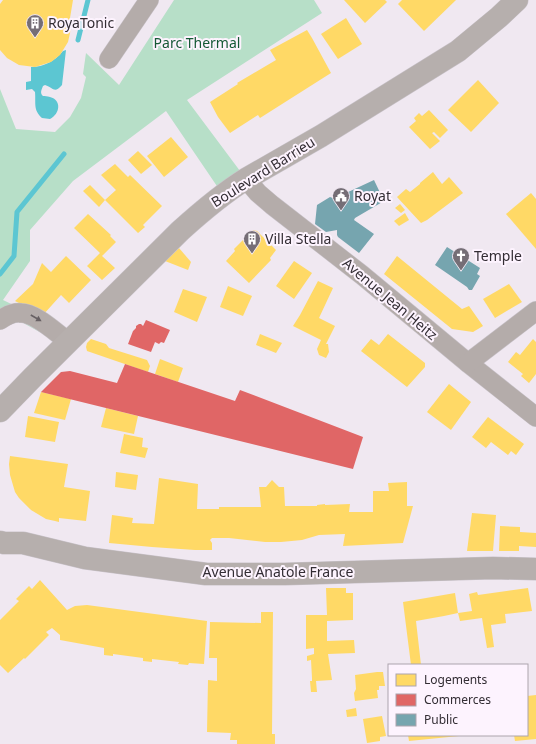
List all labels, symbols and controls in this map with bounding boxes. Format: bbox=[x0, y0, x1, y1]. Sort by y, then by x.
building icon: RoyaTonic bbox=[25, 13, 45, 38]
place label: RoyaTonic bbox=[48, 13, 114, 32]
park label: Parc Thermal bbox=[154, 33, 240, 52]
street label: Boulevard Barrieu bbox=[207, 132, 318, 211]
public building icon: Royat bbox=[331, 186, 351, 211]
place label: Royat bbox=[354, 186, 391, 205]
building icon: Villa Stella bbox=[242, 229, 262, 254]
place label: Villa Stella bbox=[265, 229, 331, 248]
church icon: Temple bbox=[451, 246, 471, 271]
place label: Temple bbox=[474, 246, 522, 265]
street label: Avenue Jean Heitz bbox=[339, 253, 442, 344]
one-way arrow bbox=[30, 315, 42, 322]
street label: Avenue Anatole France bbox=[203, 562, 354, 581]
legend bbox=[388, 664, 528, 736]
text: Logements bbox=[424, 671, 487, 688]
text: Commerces bbox=[424, 691, 491, 708]
text: Public bbox=[424, 711, 458, 728]

